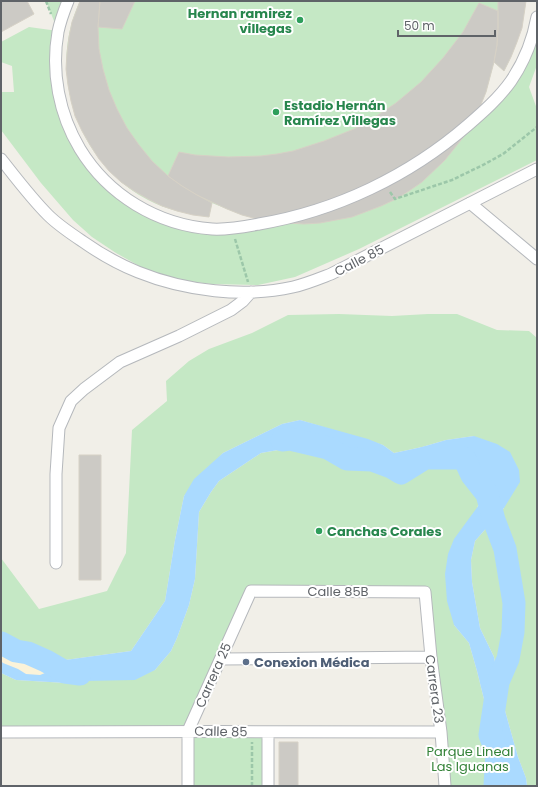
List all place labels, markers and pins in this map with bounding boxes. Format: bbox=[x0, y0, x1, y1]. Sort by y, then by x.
place label: Hernan ramirez villegas bbox=[188, 4, 293, 38]
marker: Hernan ramirez villegas bbox=[295, 15, 305, 25]
place label: Estadio Hernán Ramírez Villegas bbox=[284, 96, 396, 130]
marker: Estadio Hernán Ramírez Villegas bbox=[271, 107, 281, 117]
place label: Canchas Corales bbox=[327, 522, 442, 541]
marker: Canchas Corales bbox=[314, 526, 324, 536]
place label: Conexion Médica bbox=[254, 653, 370, 672]
marker: Conexion Médica bbox=[241, 657, 251, 667]

